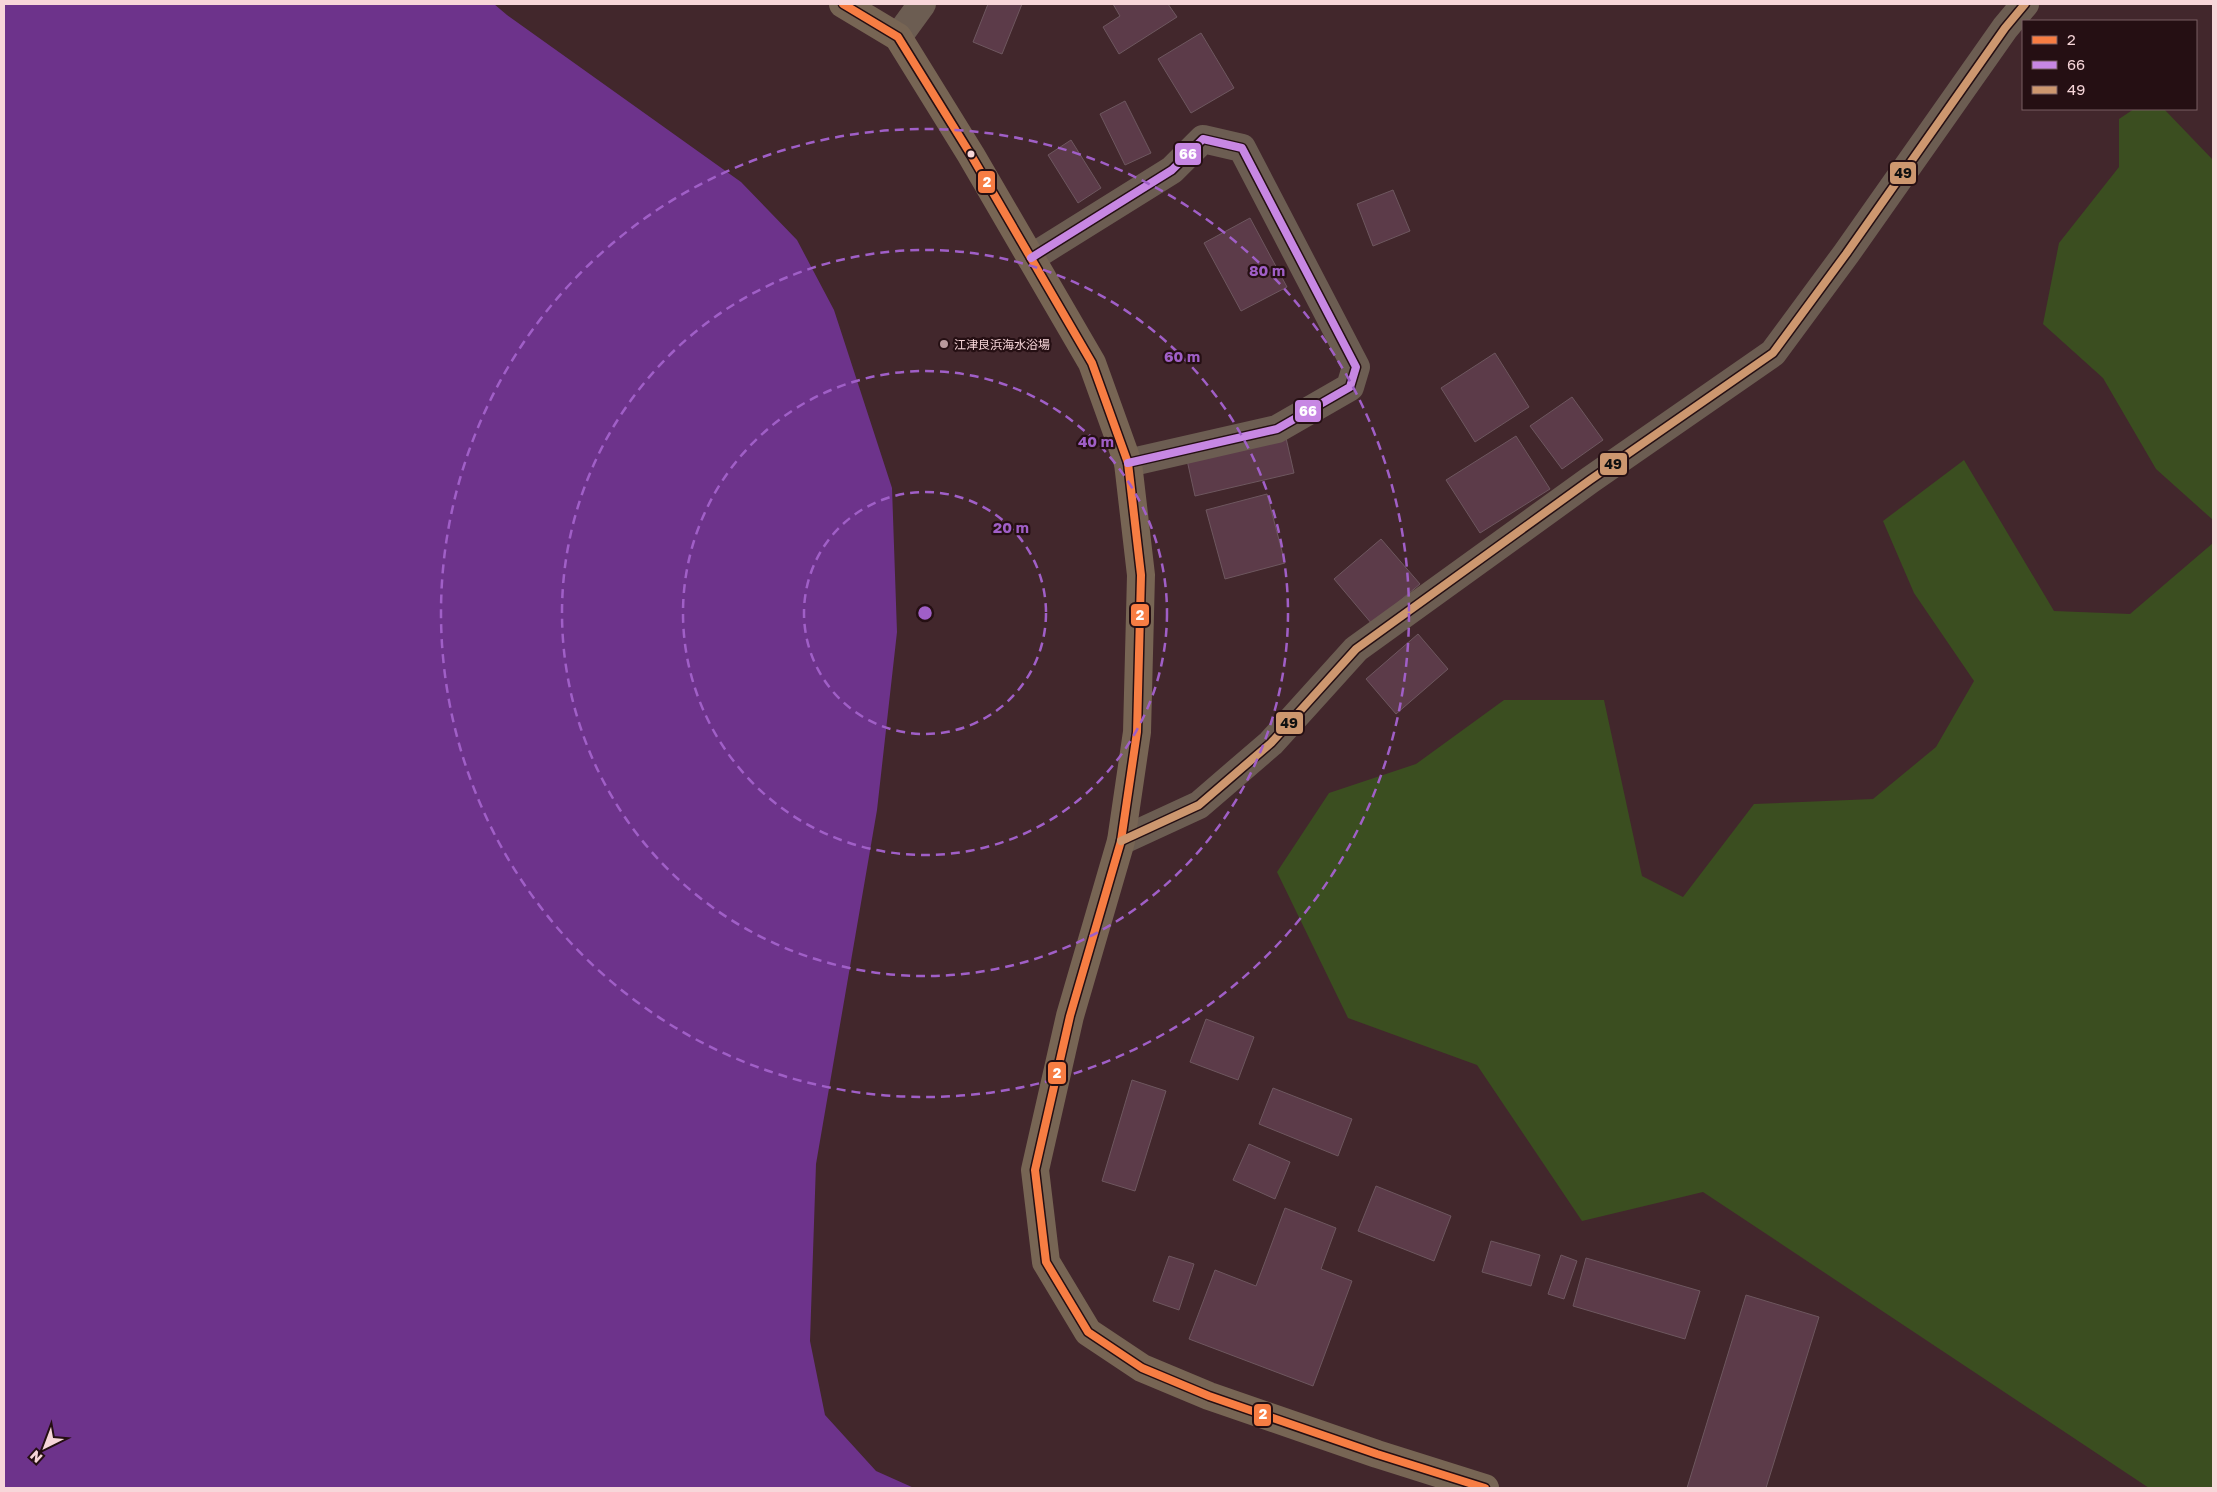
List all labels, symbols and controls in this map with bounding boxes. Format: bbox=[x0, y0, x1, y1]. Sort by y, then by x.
legend bbox=[2022, 20, 2197, 110]
text: 2 bbox=[2067, 30, 2076, 48]
text: 66 bbox=[2067, 55, 2085, 73]
text: 49 bbox=[2067, 80, 2085, 98]
line badge: 66 bbox=[1174, 142, 1202, 166]
text: 66 bbox=[1179, 145, 1197, 162]
unlabelled marker bbox=[966, 149, 976, 159]
line badge: 49 bbox=[1889, 161, 1917, 185]
text: 49 bbox=[1894, 164, 1912, 181]
line badge: 2 bbox=[977, 170, 996, 194]
text: 2 bbox=[983, 173, 992, 190]
text: 80 m bbox=[1249, 261, 1285, 279]
place label: 江津良浜海水浴場 bbox=[954, 337, 1050, 352]
marker: 江津良浜海水浴場 bbox=[938, 338, 950, 350]
text: 60 m bbox=[1164, 347, 1200, 365]
line badge: 66 bbox=[1294, 399, 1322, 423]
text: 66 bbox=[1299, 402, 1317, 419]
text: 40 m bbox=[1078, 432, 1114, 450]
line badge: 49 bbox=[1599, 452, 1628, 476]
text: 49 bbox=[1604, 455, 1622, 472]
text: 20 m bbox=[993, 518, 1029, 536]
line badge: 2 bbox=[1130, 603, 1150, 627]
centre of rings bbox=[916, 604, 934, 622]
text: 2 bbox=[1136, 606, 1145, 623]
line badge: 49 bbox=[1275, 711, 1304, 735]
text: 49 bbox=[1280, 714, 1298, 731]
line badge: 2 bbox=[1047, 1061, 1067, 1085]
text: 2 bbox=[1053, 1064, 1062, 1081]
line badge: 2 bbox=[1253, 1403, 1272, 1427]
text: 2 bbox=[1259, 1405, 1268, 1422]
north arrow bbox=[20, 1422, 70, 1472]
text: N bbox=[26, 1447, 46, 1467]

